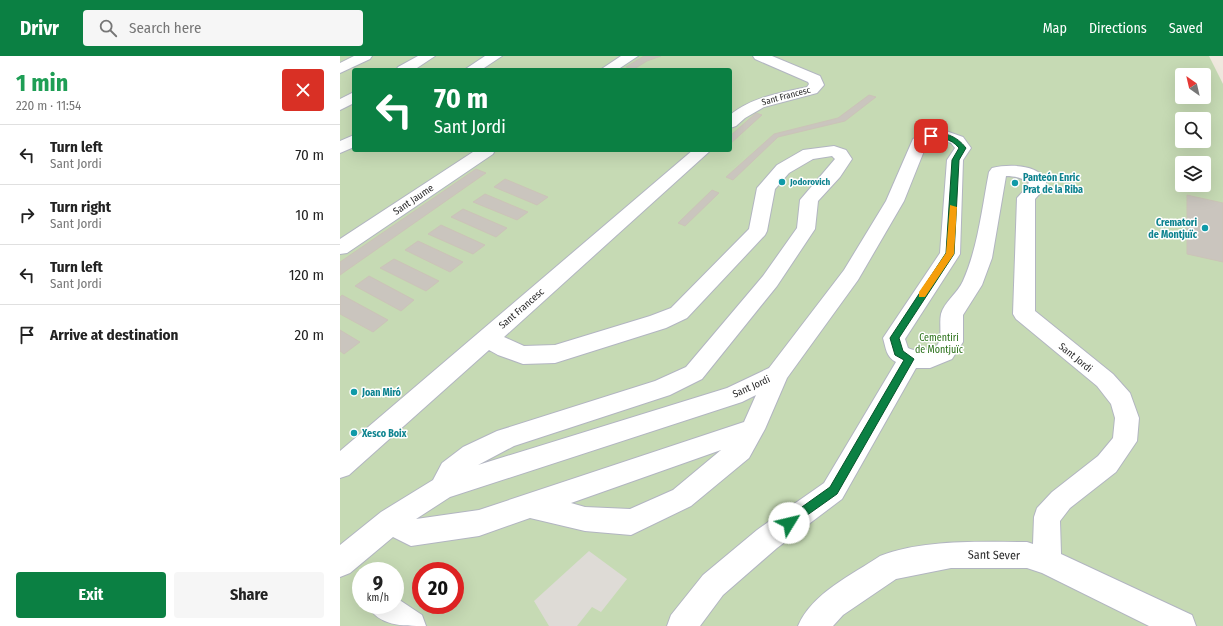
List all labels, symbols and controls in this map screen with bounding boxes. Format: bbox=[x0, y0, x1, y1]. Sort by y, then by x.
search box bbox=[83, 10, 363, 46]
text: Drivr bbox=[20, 17, 59, 40]
icon: search bbox=[97, 17, 119, 39]
text: Search here bbox=[129, 19, 201, 37]
text: Map bbox=[1043, 20, 1067, 37]
text: Directions bbox=[1089, 20, 1147, 37]
text: Saved bbox=[1169, 20, 1203, 37]
north arrow bbox=[1175, 68, 1211, 104]
map controls bbox=[1175, 68, 1211, 192]
text: 1 min bbox=[16, 69, 68, 97]
button: close bbox=[282, 69, 324, 111]
text: 70 m bbox=[434, 82, 488, 115]
icon: left bbox=[368, 84, 420, 136]
street label: Sant Francesc bbox=[760, 85, 812, 107]
text: 220 m · 11:54 bbox=[16, 98, 81, 113]
button: search bbox=[1175, 112, 1211, 148]
text: Sant Jordi bbox=[434, 116, 506, 138]
pin bbox=[914, 119, 948, 153]
icon: arrive bbox=[920, 125, 942, 147]
text: Turn left bbox=[50, 138, 103, 156]
icon: left bbox=[16, 144, 38, 166]
text: 70 m bbox=[295, 146, 324, 164]
text: Sant Jordi bbox=[50, 156, 102, 171]
button: layers bbox=[1175, 156, 1211, 192]
place label: Panteón Enric Prat de la Riba bbox=[1023, 171, 1083, 196]
marker: Jodorovich bbox=[777, 177, 787, 187]
place label: Jodorovich bbox=[789, 177, 830, 187]
marker: Panteón Enric Prat de la Riba bbox=[1010, 178, 1020, 188]
street label: Sant Jaume bbox=[391, 182, 436, 218]
text: Turn right bbox=[50, 198, 111, 216]
icon: right bbox=[16, 204, 38, 226]
text: 10 m bbox=[295, 206, 324, 224]
text: Sant Jordi bbox=[50, 216, 102, 231]
place label: Crematori de Montjuïc bbox=[1148, 217, 1198, 241]
marker: Crematori de Montjuïc bbox=[1200, 223, 1210, 233]
text: Turn left bbox=[50, 258, 103, 276]
icon: left bbox=[16, 264, 38, 286]
text: 120 m bbox=[289, 266, 324, 284]
text: Sant Jordi bbox=[50, 276, 102, 291]
street label: Sant Francesc bbox=[497, 285, 547, 332]
icon: arrive bbox=[16, 324, 38, 346]
text: Arrive at destination bbox=[50, 326, 178, 344]
text: 20 m bbox=[295, 326, 324, 344]
park label: Cementiri de Montjuïc bbox=[915, 332, 964, 356]
street label: Sant Jordi bbox=[1056, 341, 1095, 375]
street label: Sant Jordi bbox=[731, 373, 772, 400]
place label: Joan Miró bbox=[361, 386, 402, 399]
marker: Joan Miró bbox=[349, 387, 359, 397]
marker: Xesco Boix bbox=[349, 428, 359, 438]
place label: Xesco Boix bbox=[361, 428, 407, 440]
position arrow bbox=[768, 502, 810, 544]
street label: Sant Sever bbox=[968, 548, 1021, 562]
speed limit sign: 20 bbox=[412, 562, 464, 614]
text: 9 bbox=[373, 571, 383, 595]
button: Exit bbox=[16, 572, 166, 618]
button: Share bbox=[174, 572, 324, 618]
text: km/h bbox=[367, 592, 389, 604]

